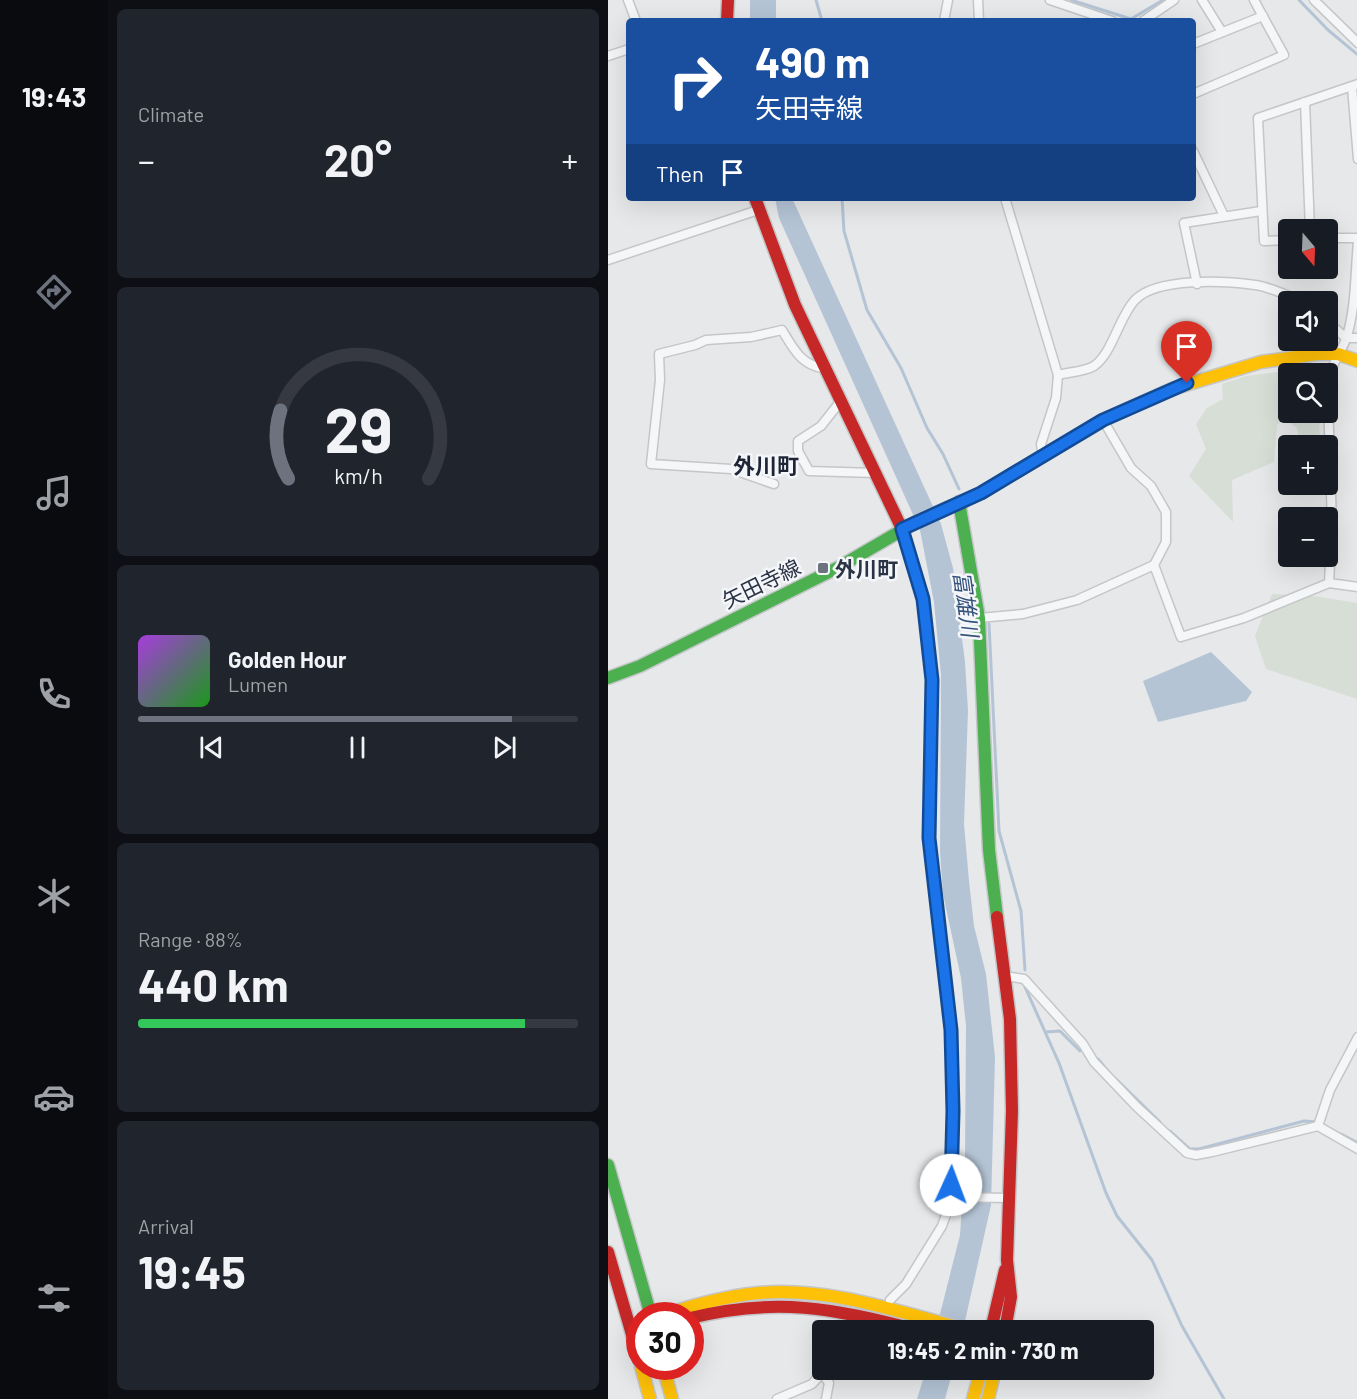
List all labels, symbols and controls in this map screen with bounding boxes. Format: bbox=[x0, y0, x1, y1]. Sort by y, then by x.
text: 490 m bbox=[755, 36, 870, 86]
icon: right bbox=[656, 42, 734, 120]
text: 19:43 bbox=[22, 80, 86, 112]
text: 矢田寺線 bbox=[755, 91, 863, 123]
text: Climate bbox=[138, 102, 204, 126]
text: 20° bbox=[324, 132, 392, 186]
text: − bbox=[138, 140, 155, 180]
text: + bbox=[562, 140, 578, 180]
icon: arrive bbox=[716, 156, 749, 189]
text: Then bbox=[656, 160, 704, 186]
north arrow bbox=[1278, 219, 1338, 279]
map controls bbox=[1278, 219, 1338, 567]
icon: directions bbox=[33, 271, 75, 313]
button: sound bbox=[1278, 291, 1338, 351]
pin bbox=[1161, 321, 1212, 383]
icon: arrive bbox=[1170, 330, 1203, 363]
button: search bbox=[1278, 363, 1338, 423]
text: 29 bbox=[324, 391, 392, 465]
button: + bbox=[1278, 435, 1338, 495]
district label: 外川町 bbox=[733, 452, 799, 478]
text: km/h bbox=[334, 463, 382, 488]
icon: music bbox=[33, 472, 75, 514]
button: − bbox=[1278, 507, 1338, 567]
street label: 矢田寺線 bbox=[718, 553, 804, 613]
place label: 外川町 bbox=[835, 556, 898, 581]
marker: 外川町 bbox=[816, 561, 830, 575]
water label: 富雄川 bbox=[950, 570, 985, 640]
text: Golden Hour bbox=[228, 646, 346, 672]
text: Lumen bbox=[228, 672, 288, 696]
icon: phone bbox=[33, 673, 75, 715]
icon: previous bbox=[195, 731, 228, 764]
icon: pause bbox=[341, 731, 374, 764]
icon: next bbox=[488, 731, 521, 764]
icon: climate bbox=[33, 875, 75, 917]
text: Range · 88% bbox=[138, 927, 243, 951]
text: 440 km bbox=[138, 957, 289, 1011]
icon: car bbox=[33, 1076, 75, 1118]
position arrow bbox=[919, 1153, 983, 1217]
text: Arrival bbox=[138, 1214, 194, 1238]
text: 19:45 bbox=[138, 1244, 246, 1298]
icon: filters bbox=[33, 1277, 75, 1319]
speed limit sign: 30 bbox=[626, 1302, 704, 1380]
text: 19:45 · 2 min · 730 m bbox=[887, 1337, 1079, 1363]

